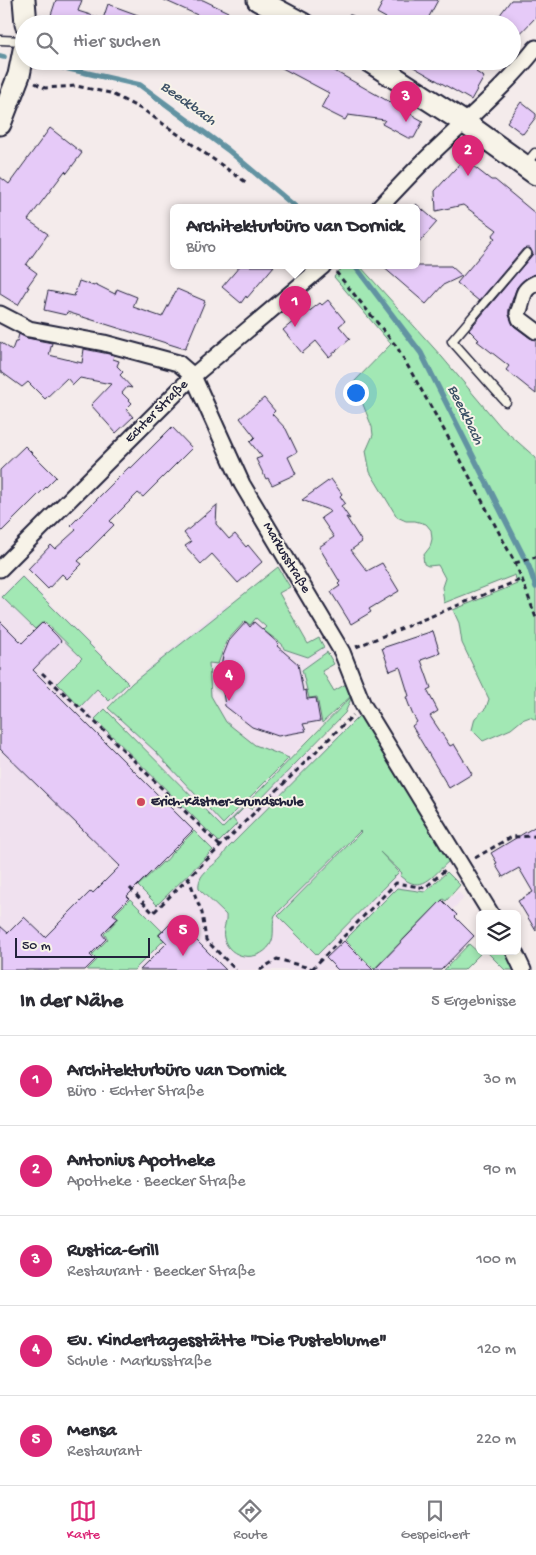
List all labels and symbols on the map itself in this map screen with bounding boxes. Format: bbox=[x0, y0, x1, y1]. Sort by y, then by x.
water label: Beeckbach bbox=[157, 78, 220, 131]
pin: 3 bbox=[390, 81, 422, 122]
pin: 2 bbox=[452, 135, 484, 176]
pin: 1 bbox=[279, 286, 311, 327]
street label: Echter Straße bbox=[122, 376, 193, 447]
your location bbox=[343, 380, 369, 406]
water label: Beeckbach bbox=[443, 382, 488, 449]
street label: Markusstraße bbox=[258, 519, 314, 597]
pin: 4 bbox=[213, 660, 245, 701]
place label: Erich-Kästner-Grundschule bbox=[151, 794, 304, 811]
marker: Erich-Kästner-Grundschule bbox=[135, 796, 147, 808]
pin: 5 bbox=[167, 915, 199, 956]
scale bar bbox=[15, 935, 150, 958]

